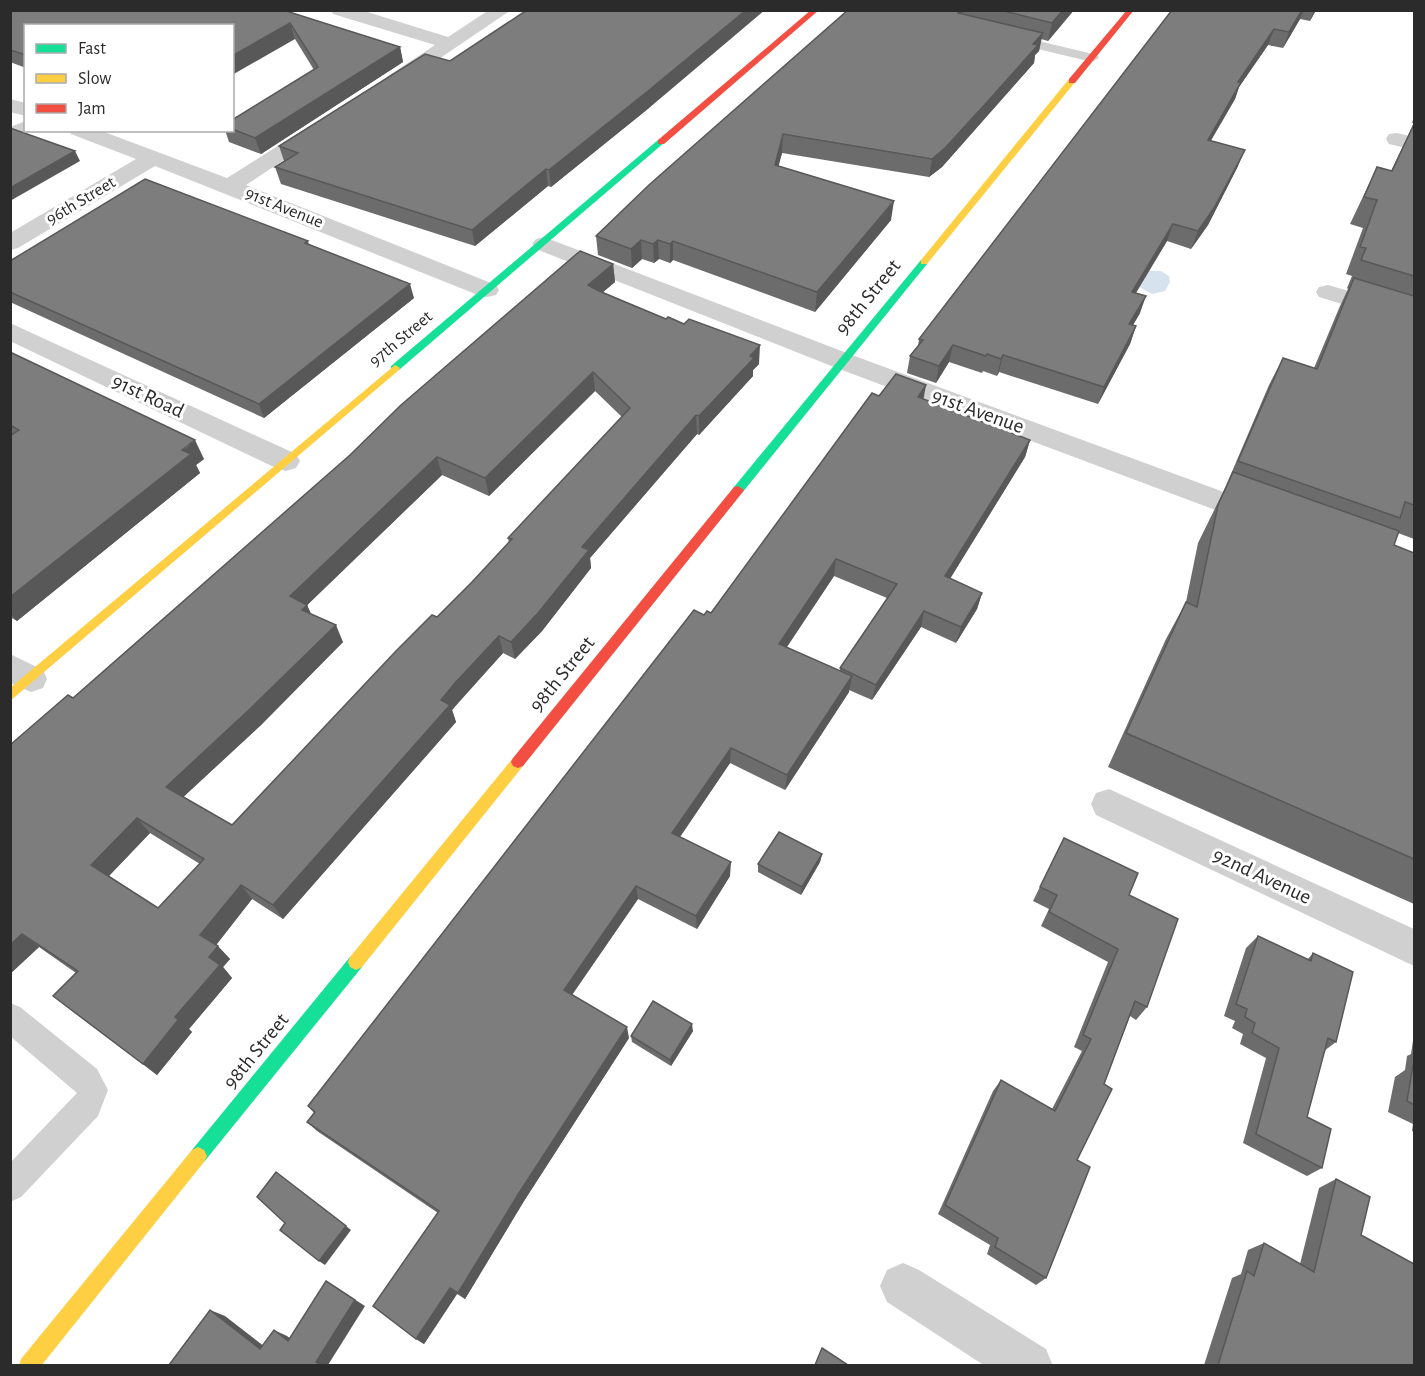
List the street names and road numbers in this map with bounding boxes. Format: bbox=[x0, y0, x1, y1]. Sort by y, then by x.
street label: 96th Street bbox=[43, 173, 119, 229]
street label: 91st Avenue bbox=[242, 184, 326, 232]
street label: 98th Street bbox=[831, 255, 905, 339]
street label: 97th Street bbox=[366, 307, 436, 370]
street label: 91st Road bbox=[109, 370, 187, 422]
street label: 91st Avenue bbox=[929, 385, 1027, 437]
street label: 98th Street bbox=[525, 632, 599, 716]
street label: 92nd Avenue bbox=[1210, 844, 1314, 908]
street label: 98th Street bbox=[219, 1009, 293, 1093]

